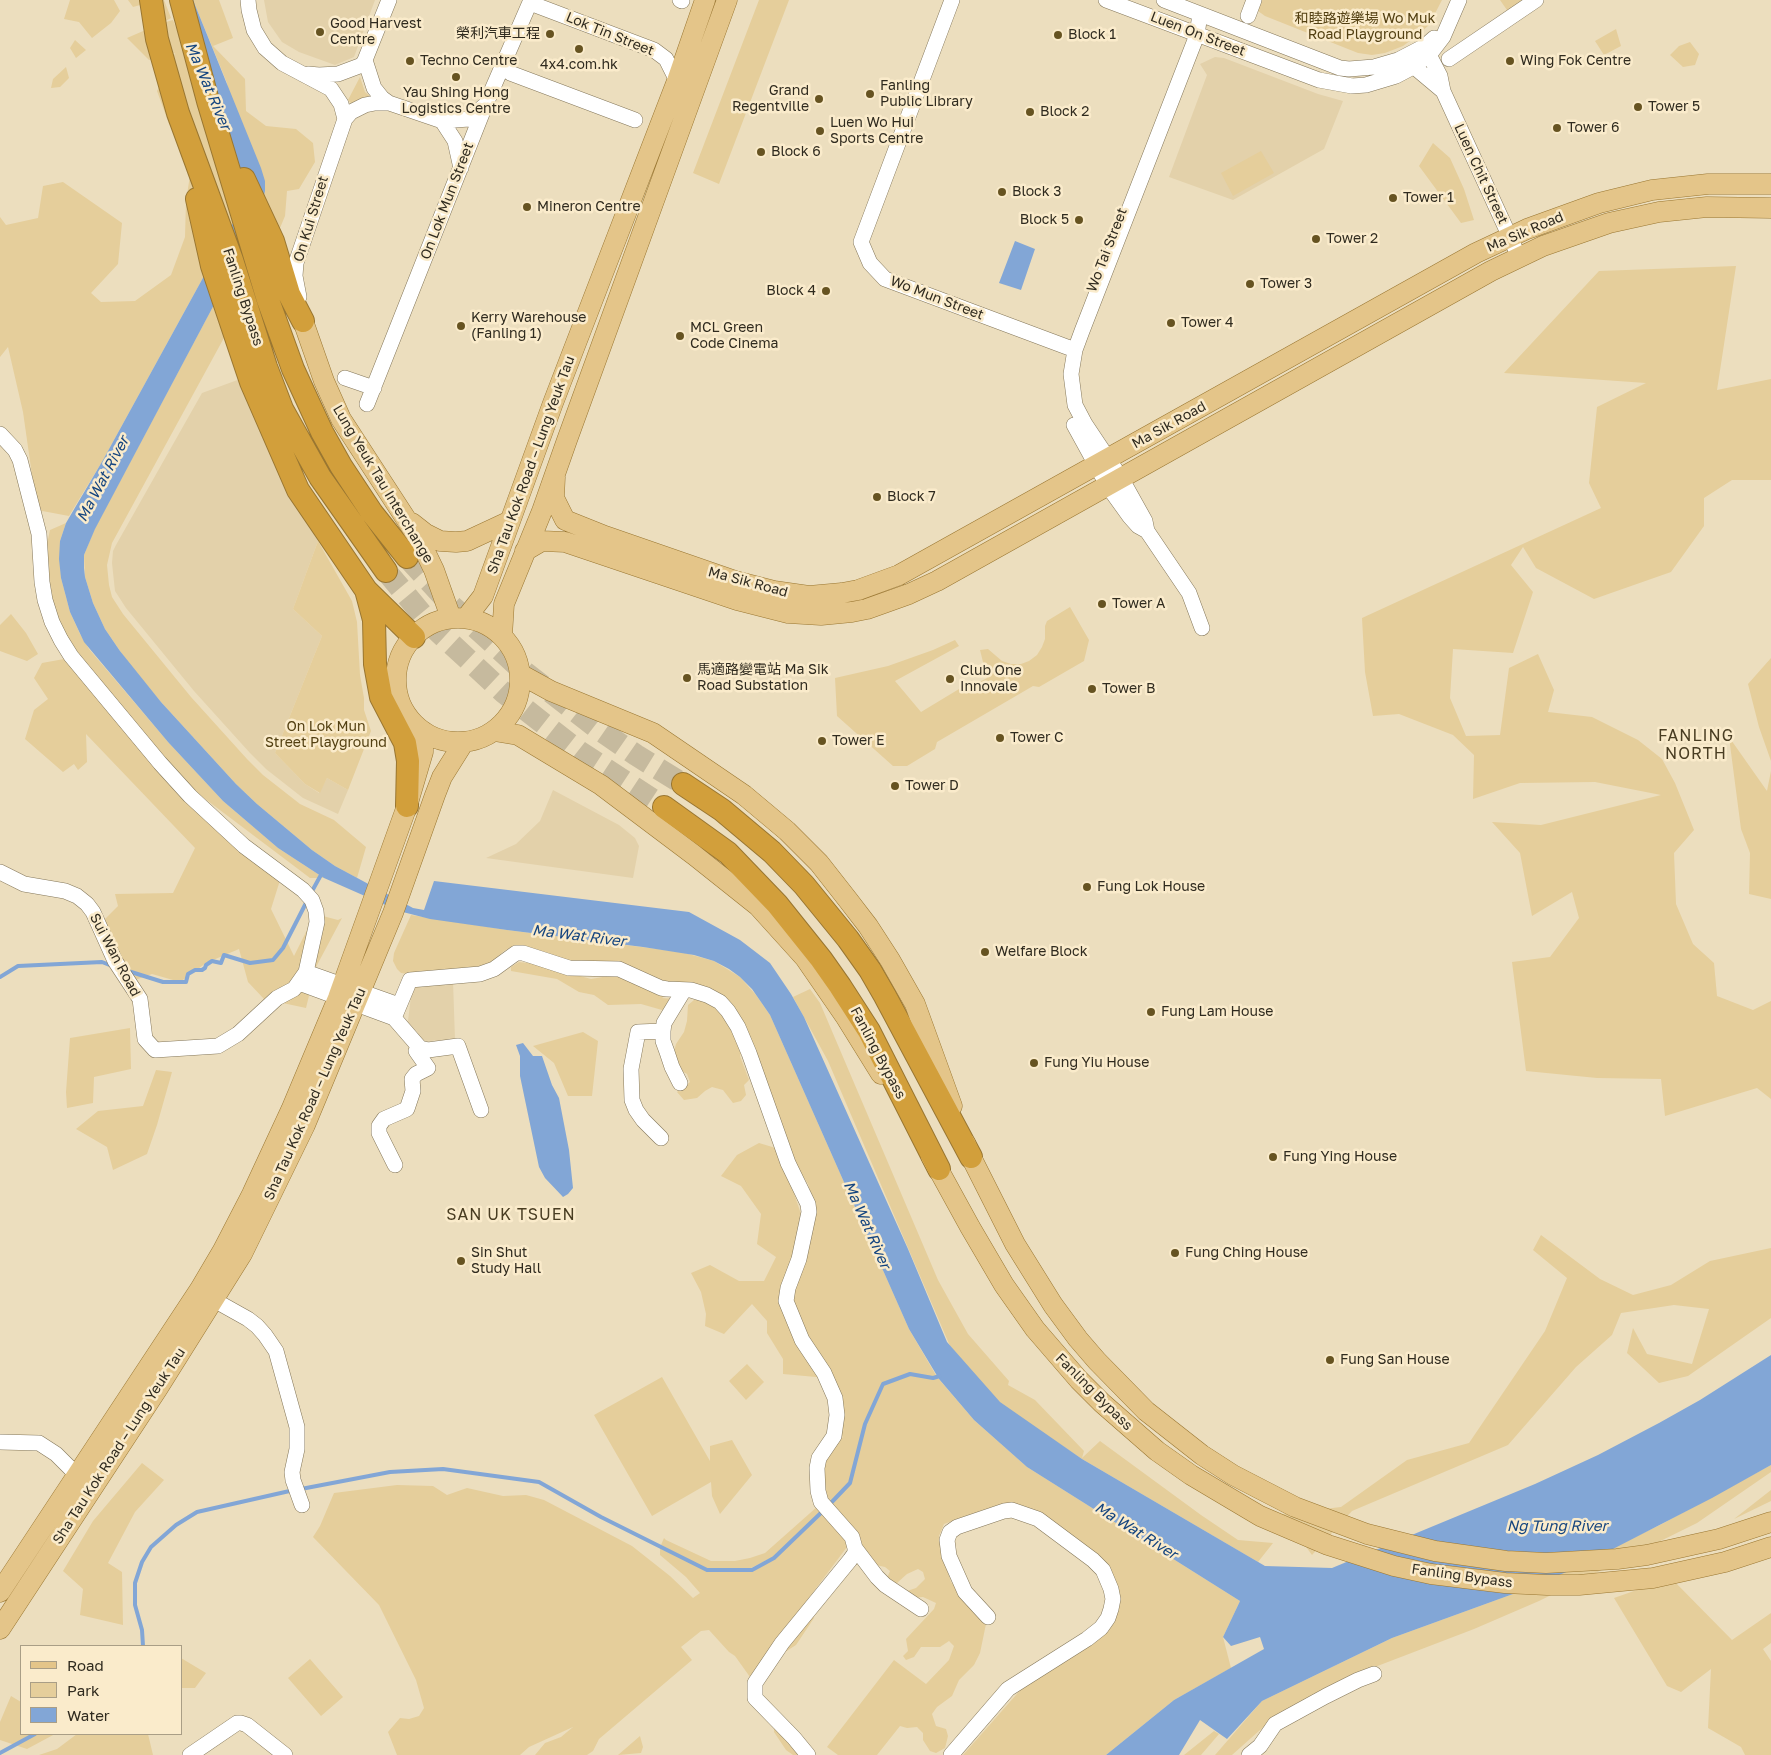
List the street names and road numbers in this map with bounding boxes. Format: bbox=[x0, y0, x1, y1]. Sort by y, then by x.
street label: Luen On Street bbox=[1148, 8, 1248, 60]
street label: Lok Tin Street bbox=[563, 9, 657, 59]
street label: Luen Chit Street bbox=[1450, 121, 1512, 227]
street label: On Lok Mun Street bbox=[417, 140, 477, 262]
street label: On Kui Street bbox=[290, 174, 332, 264]
street label: Wo Tai Street bbox=[1083, 206, 1131, 294]
street label: Ma Sik Road bbox=[1484, 208, 1566, 256]
street label: Fanling Bypass bbox=[219, 246, 267, 348]
street label: Wo Mun Street bbox=[888, 272, 986, 324]
street label: Sha Tau Kok Road – Lung Yeuk Tau bbox=[484, 354, 578, 576]
street label: Ma Sik Road bbox=[1129, 398, 1209, 452]
street label: Lung Yeuk Tau Interchange bbox=[329, 402, 437, 566]
street label: Ma Sik Road bbox=[706, 563, 790, 601]
street label: Sui Wan Road bbox=[86, 910, 144, 1000]
street label: Sha Tau Kok Road – Lung Yeuk Tau bbox=[260, 985, 370, 1203]
street label: Fanling Bypass bbox=[847, 1004, 909, 1102]
street label: Sha Tau Kok Road – Lung Yeuk Tau bbox=[49, 1345, 189, 1547]
street label: Fanling Bypass bbox=[1052, 1350, 1136, 1434]
street label: Fanling Bypass bbox=[1410, 1561, 1514, 1591]

